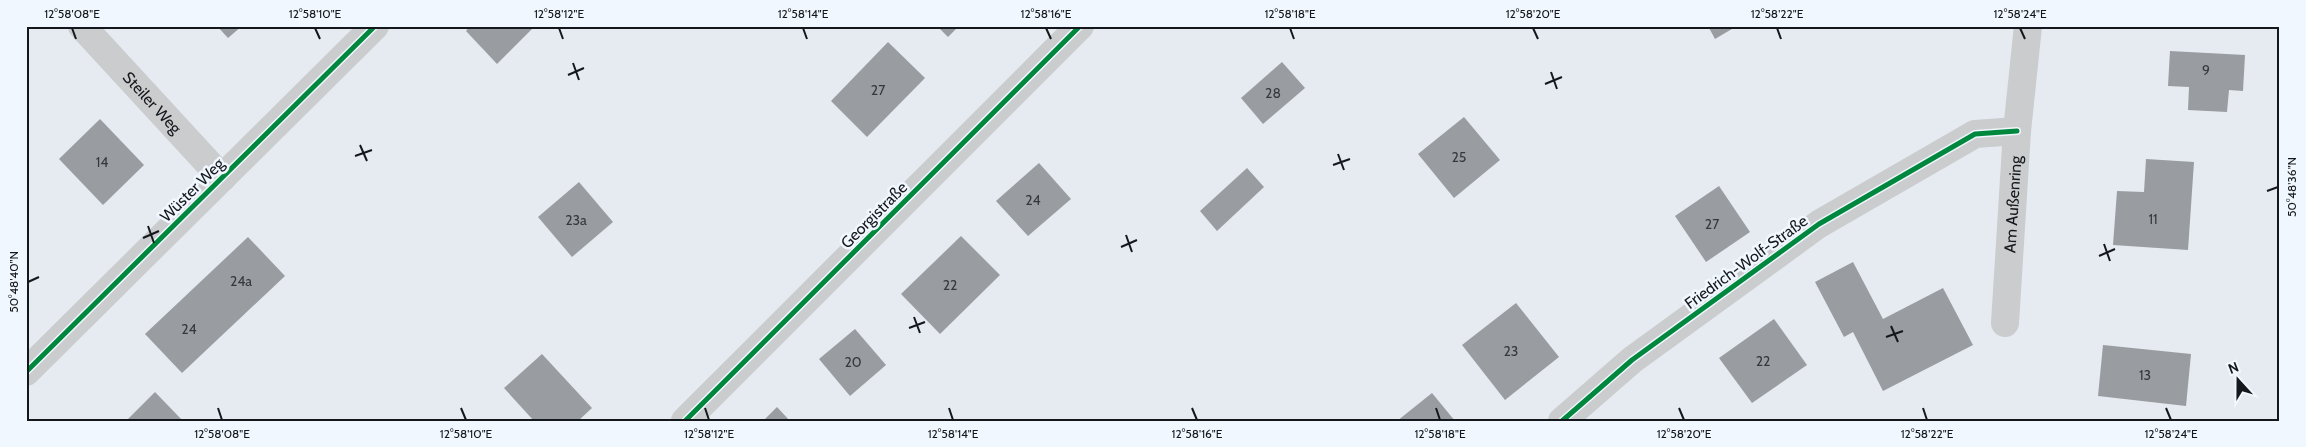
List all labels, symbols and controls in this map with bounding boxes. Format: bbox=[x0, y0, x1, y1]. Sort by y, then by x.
text: 12°58'08"E bbox=[44, 6, 100, 21]
text: 12°58'10"E bbox=[289, 6, 342, 21]
text: 12°58'12"E bbox=[534, 6, 584, 21]
text: 12°58'14"E bbox=[778, 6, 829, 21]
text: 12°58'16"E bbox=[1021, 6, 1072, 21]
text: 12°58'18"E bbox=[1264, 6, 1316, 21]
text: 12°58'20"E bbox=[1506, 6, 1561, 21]
text: 12°58'22"E bbox=[1751, 6, 1804, 21]
text: 12°58'24"E bbox=[1993, 6, 2047, 21]
house number: 9 bbox=[2202, 61, 2210, 79]
street label: Steiler Weg bbox=[119, 68, 186, 138]
house number: 27 bbox=[871, 81, 885, 99]
house number: 28 bbox=[1265, 84, 1281, 102]
house number: 25 bbox=[1452, 148, 1466, 166]
house number: 14 bbox=[96, 153, 108, 171]
street label: Wüster Weg bbox=[156, 153, 229, 226]
street label: Am Außenring bbox=[2000, 154, 2025, 253]
text: 50°48'36"N bbox=[2284, 157, 2299, 217]
street label: Georgistraße bbox=[837, 178, 911, 252]
house number: 24 bbox=[1025, 191, 1041, 209]
house number: 11 bbox=[2148, 210, 2158, 228]
house number: 23a bbox=[565, 211, 587, 229]
street label: Friedrich-Wolf-Straße bbox=[1681, 211, 1811, 313]
house number: 27 bbox=[1705, 215, 1719, 233]
text: 50°48'40"N bbox=[6, 251, 21, 313]
house number: 24a bbox=[230, 272, 252, 290]
house number: 22 bbox=[943, 276, 957, 294]
house number: 24 bbox=[181, 320, 197, 338]
house number: 23 bbox=[1504, 342, 1518, 360]
house number: 22 bbox=[1756, 352, 1770, 370]
house number: 20 bbox=[844, 353, 862, 371]
north arrow bbox=[2214, 354, 2264, 404]
text: N bbox=[2225, 358, 2241, 378]
house number: 13 bbox=[2139, 366, 2151, 384]
text: 12°58'08"E bbox=[194, 426, 250, 441]
text: 12°58'10"E bbox=[440, 426, 493, 441]
text: 12°58'12"E bbox=[684, 426, 734, 441]
text: 12°58'14"E bbox=[928, 426, 979, 441]
text: 12°58'16"E bbox=[1172, 426, 1223, 441]
text: 12°58'18"E bbox=[1414, 426, 1466, 441]
text: 12°58'20"E bbox=[1657, 426, 1712, 441]
text: 12°58'22"E bbox=[1901, 426, 1954, 441]
text: 12°58'24"E bbox=[2144, 426, 2198, 441]

